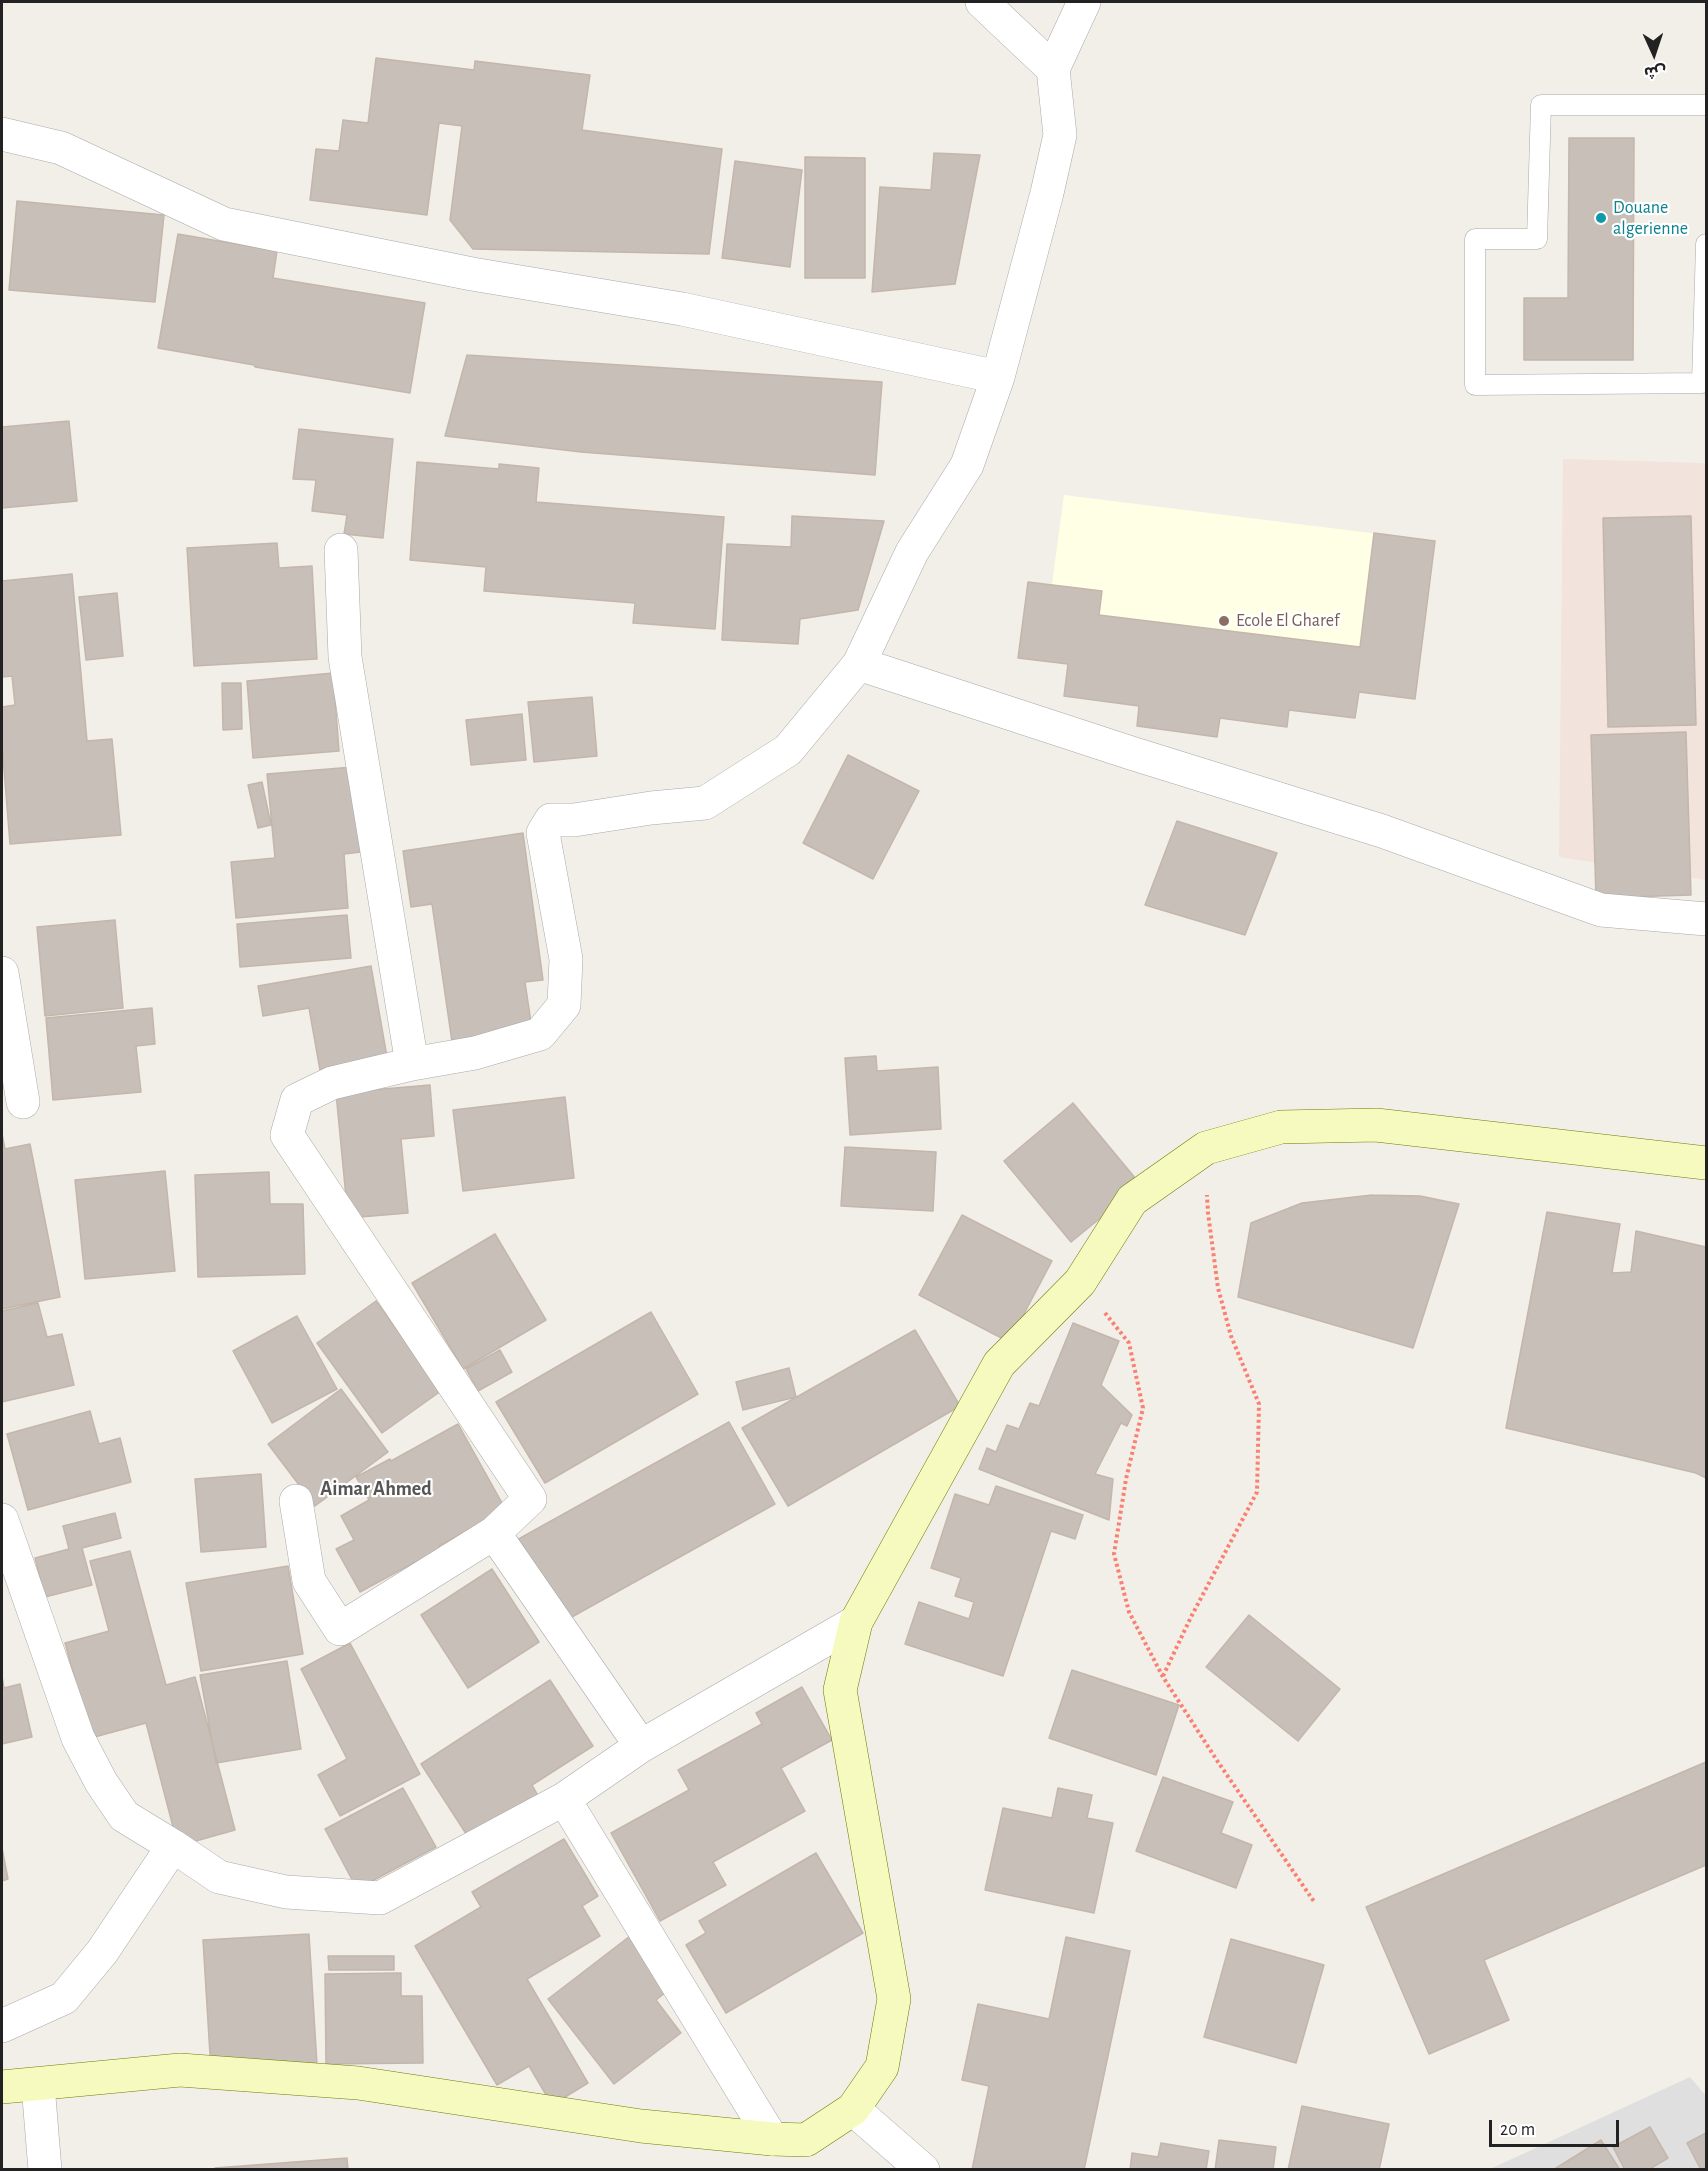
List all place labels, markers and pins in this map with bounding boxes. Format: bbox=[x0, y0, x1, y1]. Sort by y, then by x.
place label: Douane algerienne bbox=[1613, 197, 1688, 240]
marker: Douane algerienne bbox=[1594, 211, 1608, 225]
place label: Ecole El Gharef bbox=[1236, 610, 1339, 632]
marker: Ecole El Gharef bbox=[1217, 614, 1231, 628]

